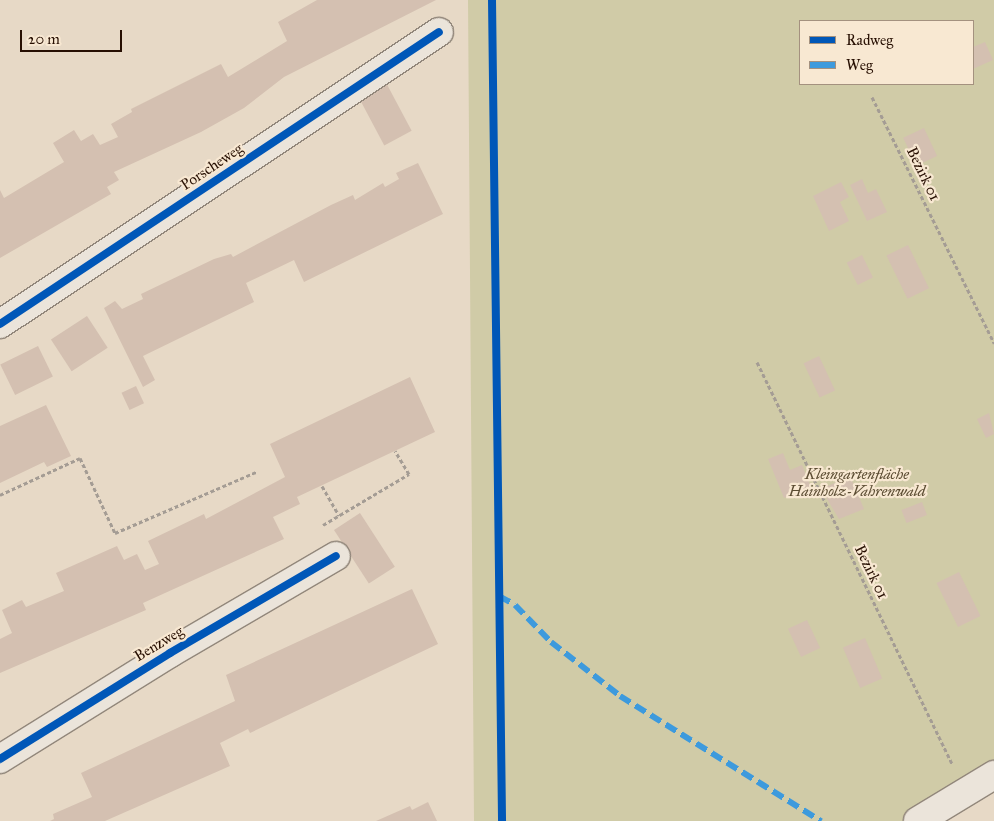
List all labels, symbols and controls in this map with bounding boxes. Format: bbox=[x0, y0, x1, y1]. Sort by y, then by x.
scale bar bbox=[22, 20, 125, 52]
legend bbox=[799, 20, 974, 85]
text: 20 m bbox=[28, 30, 60, 48]
text: Radweg bbox=[846, 31, 893, 49]
text: Weg bbox=[846, 56, 873, 74]
street label: Porscheweg bbox=[178, 140, 246, 194]
street label: Bezirk 01 bbox=[902, 144, 944, 204]
park label: Kleingartenfläche Hainholz-Vahrenwald bbox=[788, 465, 926, 500]
street label: Bezirk 01 bbox=[850, 542, 892, 602]
street label: Benzweg bbox=[131, 622, 187, 666]

